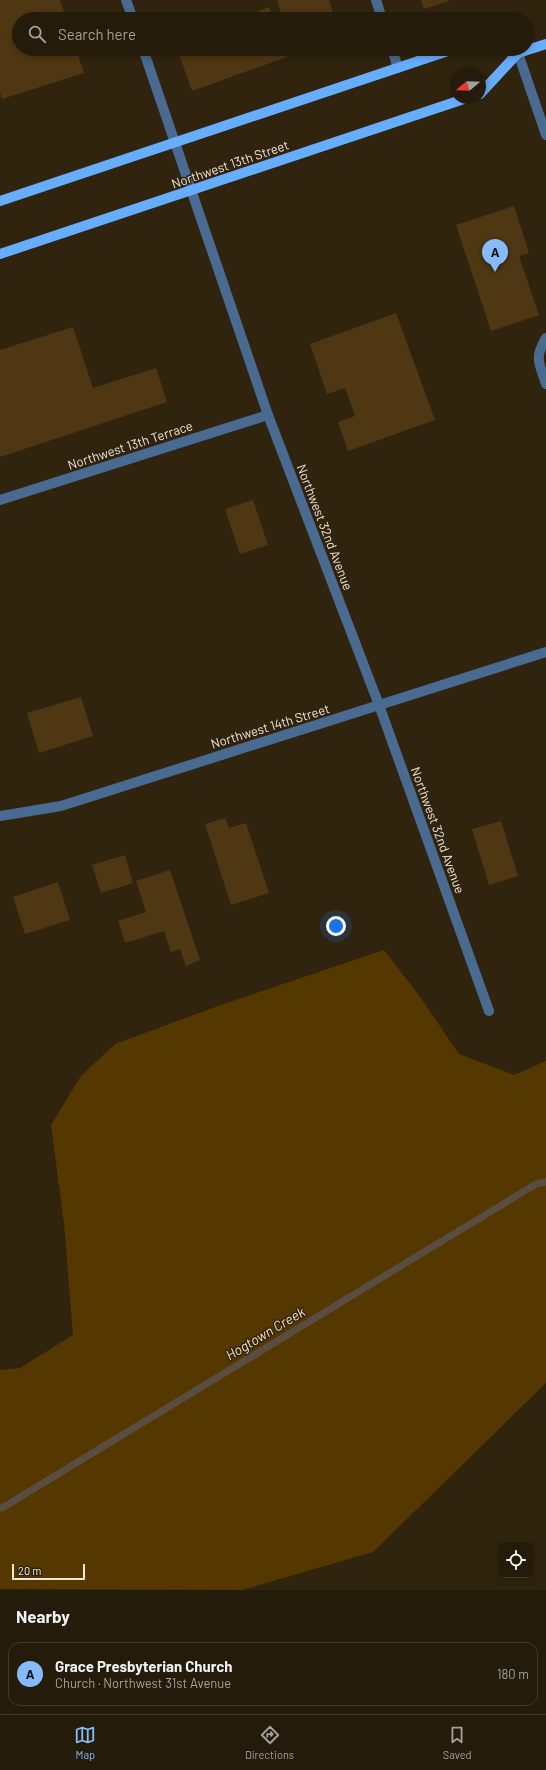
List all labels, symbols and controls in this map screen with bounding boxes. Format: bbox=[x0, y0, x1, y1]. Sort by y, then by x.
search box bbox=[12, 12, 534, 56]
icon: search bbox=[26, 23, 48, 45]
text: Search here bbox=[58, 25, 136, 43]
north arrow bbox=[450, 68, 486, 104]
street label: Northwest 13th Street bbox=[169, 136, 291, 192]
pin: A bbox=[482, 239, 508, 272]
street label: Northwest 13th Terrace bbox=[65, 417, 195, 473]
street label: Northwest 32nd Avenue bbox=[294, 462, 356, 592]
street label: Northwest 14th Street bbox=[209, 700, 331, 752]
street label: Northwest 32nd Avenue bbox=[408, 765, 468, 896]
your location bbox=[326, 916, 346, 936]
water label: Hogtown Creek bbox=[222, 1303, 308, 1363]
map controls bbox=[498, 1542, 534, 1578]
button: locate bbox=[498, 1542, 534, 1578]
scale bar bbox=[12, 1562, 85, 1581]
text: 20 m bbox=[18, 1564, 41, 1577]
text: Nearby bbox=[16, 1606, 70, 1626]
text: Grace Presbyterian Church bbox=[55, 1657, 233, 1675]
text: A bbox=[26, 1666, 34, 1682]
text: 180 m bbox=[497, 1666, 529, 1682]
text: Church · Northwest 31st Avenue bbox=[55, 1675, 231, 1691]
tab: Map bbox=[74, 1724, 96, 1761]
tab: Directions bbox=[245, 1724, 294, 1761]
tab: Saved bbox=[443, 1724, 472, 1761]

